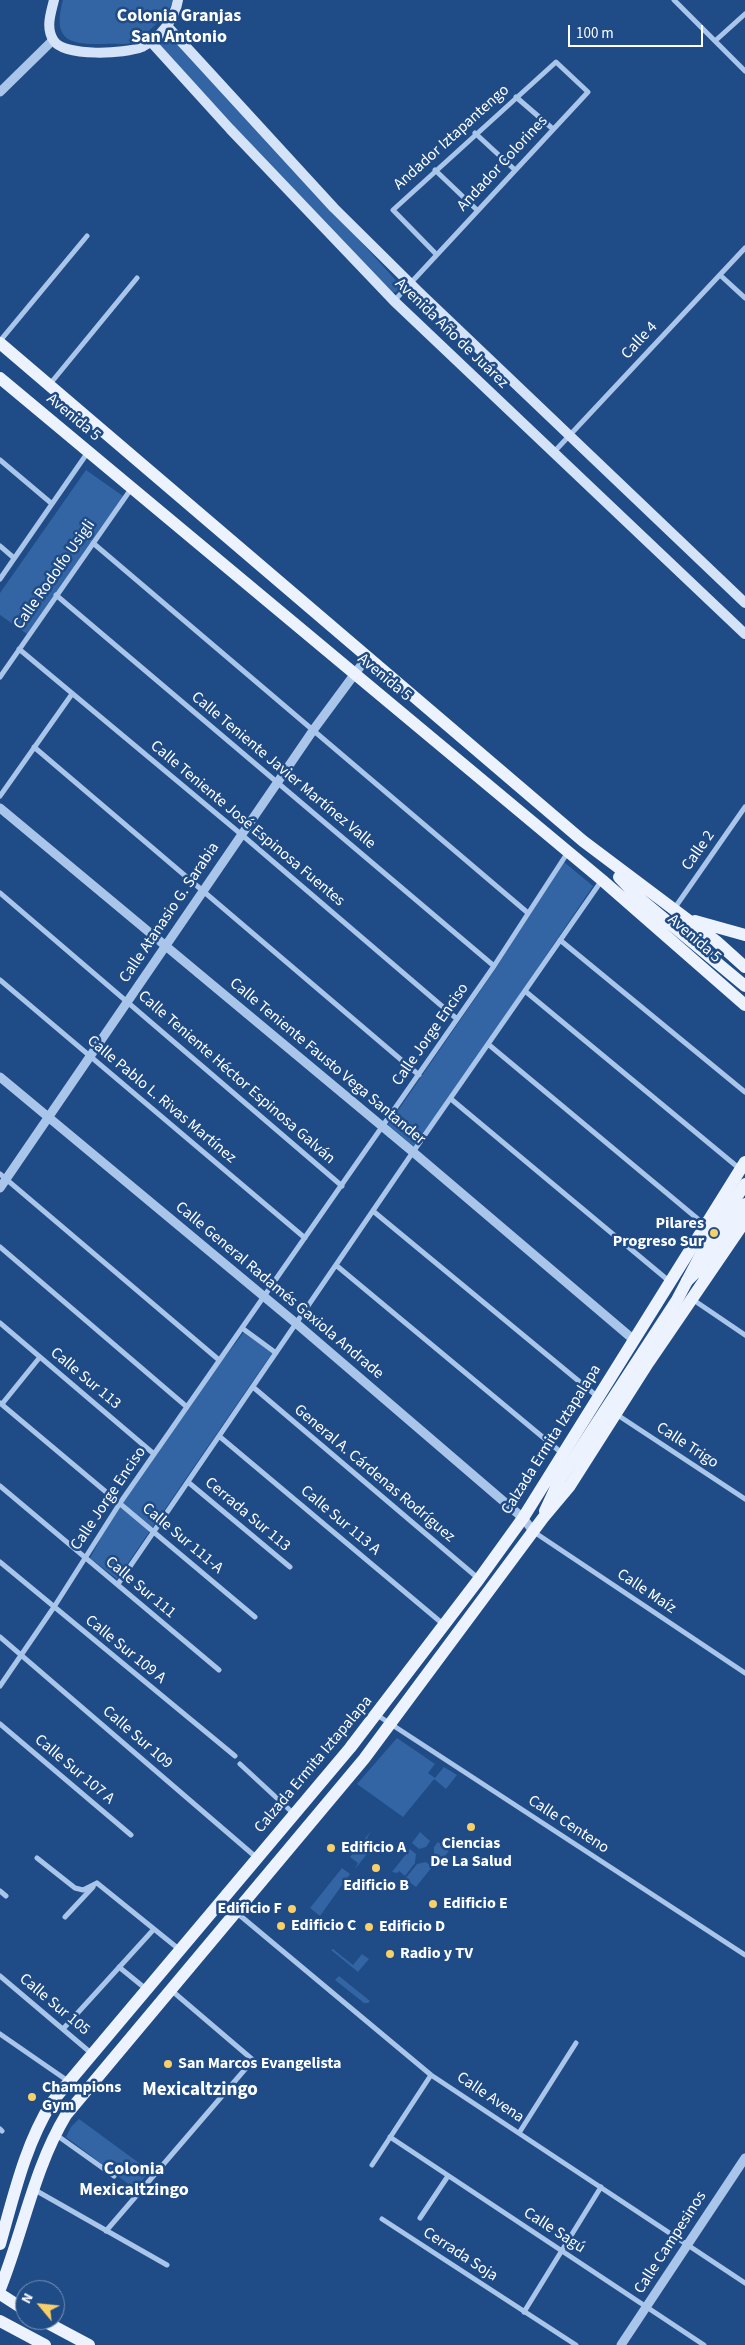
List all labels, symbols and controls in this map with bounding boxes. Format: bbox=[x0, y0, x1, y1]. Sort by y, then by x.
district label: Colonia Granjas San Antonio bbox=[117, 6, 241, 48]
scale bar bbox=[570, 15, 705, 47]
text: 100 m bbox=[576, 23, 614, 44]
street label: Andador Iztapantengo bbox=[390, 81, 514, 195]
street label: Andador Colorines bbox=[454, 112, 552, 216]
street label: Avenida Año de Juárez bbox=[390, 275, 512, 393]
street label: Calle 4 bbox=[618, 318, 662, 364]
street label: Avenida 5 bbox=[42, 390, 104, 446]
street label: Calle Rodolfo Usigli bbox=[10, 517, 100, 633]
street label: Avenida 5 bbox=[353, 650, 415, 706]
street label: Calle Teniente Javier Martínez Valle bbox=[187, 688, 379, 854]
street label: Calle Teniente José Espinosa Fuentes bbox=[146, 737, 348, 911]
street label: Calle 2 bbox=[678, 827, 720, 875]
street label: Calle Atanasio G. Sarabia bbox=[116, 839, 224, 987]
street label: Avenida 5 bbox=[663, 911, 725, 967]
street label: Calle Teniente Fausto Vega Santander bbox=[225, 974, 429, 1150]
street label: Calle Jorge Enciso bbox=[388, 980, 474, 1090]
street label: Calle Teniente Héctor Espinosa Galván bbox=[133, 987, 339, 1169]
street label: Calle Pablo L. Rivas Martínez bbox=[82, 1032, 240, 1168]
street label: Calle General Radamés Gaxiola Andrade bbox=[171, 1198, 387, 1384]
place label: Pilares Progreso Sur bbox=[613, 1214, 704, 1252]
marker: Pilares Progreso Sur bbox=[708, 1227, 720, 1239]
street label: Calle Sur 113 bbox=[46, 1344, 124, 1414]
street label: Calzada Ermita Iztapalapa bbox=[498, 1361, 606, 1519]
street label: General A. Cárdenas Rodríguez bbox=[290, 1401, 458, 1547]
street label: Calle Trigo bbox=[652, 1419, 722, 1473]
street label: Calle Jorge Enciso bbox=[67, 1443, 151, 1555]
street label: Cerrada Sur 113 bbox=[200, 1474, 294, 1556]
street label: Calle Sur 113 A bbox=[296, 1482, 384, 1560]
street label: Calle Sur 111-A bbox=[138, 1500, 226, 1578]
street label: Calle Sur 111 bbox=[101, 1553, 179, 1623]
street label: Calle Maíz bbox=[613, 1565, 679, 1619]
street label: Calle Sur 109 A bbox=[81, 1612, 169, 1688]
street label: Calzada Ermita Iztapalapa bbox=[251, 1693, 377, 1837]
street label: Calle Sur 109 bbox=[98, 1702, 176, 1774]
street label: Calle Sur 107 A bbox=[30, 1731, 118, 1809]
street label: Calle Centeno bbox=[524, 1792, 612, 1858]
marker: Ciencias De La Salud bbox=[465, 1821, 477, 1833]
place label: Ciencias De La Salud bbox=[430, 1834, 512, 1872]
place label: Edificio A bbox=[341, 1838, 406, 1858]
marker: Edificio A bbox=[325, 1842, 337, 1854]
marker: Edificio B bbox=[370, 1862, 382, 1874]
place label: Edificio B bbox=[343, 1876, 409, 1896]
place label: Edificio E bbox=[443, 1894, 508, 1914]
marker: Edificio E bbox=[427, 1898, 439, 1910]
place label: Edificio F bbox=[218, 1899, 282, 1919]
marker: Edificio F bbox=[286, 1903, 298, 1915]
place label: Edificio C bbox=[291, 1916, 356, 1936]
place label: Edificio D bbox=[379, 1917, 445, 1937]
marker: Edificio C bbox=[275, 1920, 287, 1932]
marker: Edificio D bbox=[363, 1921, 375, 1933]
place label: Radio y TV bbox=[400, 1944, 473, 1964]
marker: Radio y TV bbox=[384, 1948, 396, 1960]
street label: Calle Sur 105 bbox=[15, 1970, 93, 2040]
place label: San Marcos Evangelista bbox=[178, 2054, 341, 2074]
marker: San Marcos Evangelista bbox=[162, 2058, 174, 2070]
street label: Calle Avena bbox=[453, 2068, 527, 2128]
place label: Champions Gym bbox=[42, 2078, 121, 2116]
district label: Mexicaltzingo bbox=[142, 2080, 258, 2102]
marker: Champions Gym bbox=[26, 2091, 38, 2103]
district label: Colonia Mexicaltzingo bbox=[79, 2159, 189, 2202]
street label: Calle Campesinos bbox=[631, 2188, 711, 2298]
street label: Calle Sagú bbox=[519, 2204, 589, 2258]
street label: Cerrada Soja bbox=[419, 2224, 501, 2286]
north arrow bbox=[15, 2280, 65, 2330]
text: N bbox=[17, 2290, 39, 2307]

